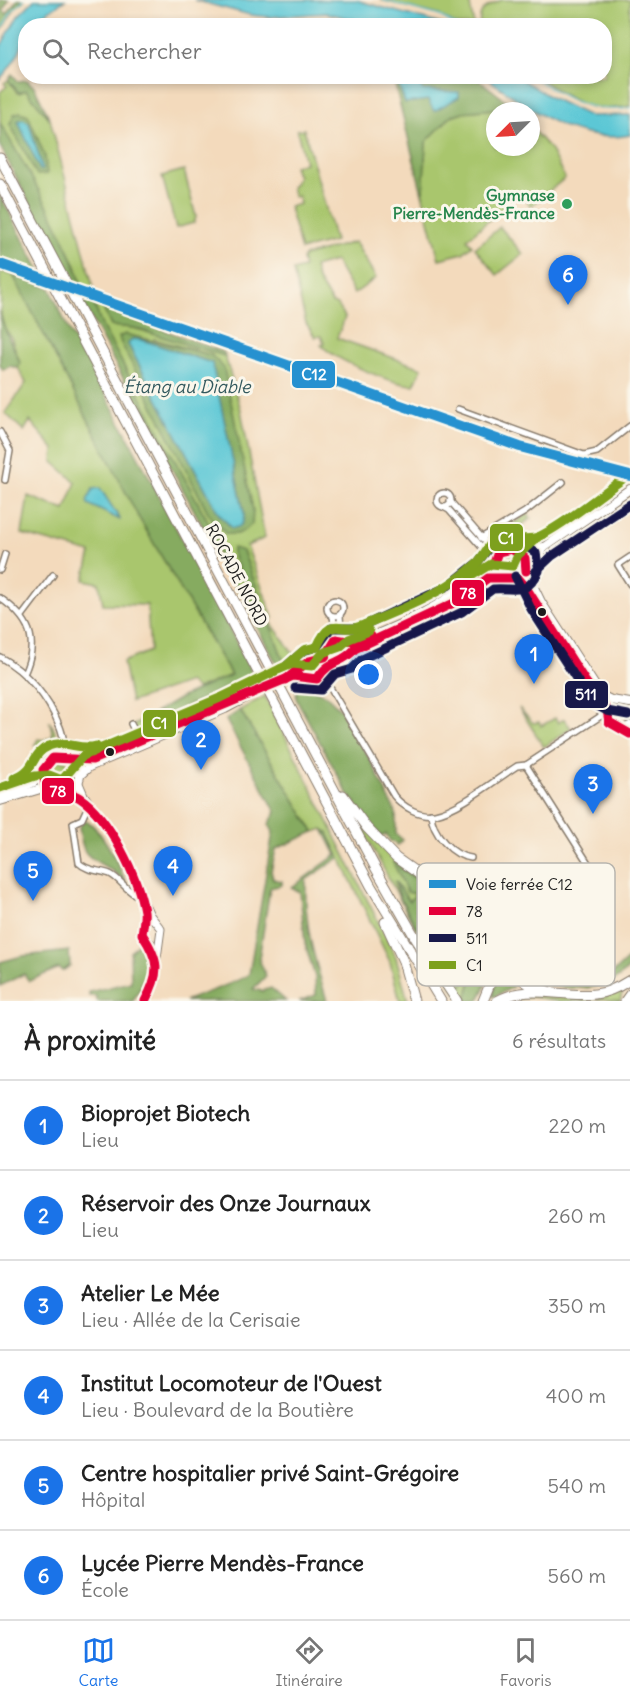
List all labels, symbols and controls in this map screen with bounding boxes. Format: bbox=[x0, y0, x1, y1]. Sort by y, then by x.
search box bbox=[18, 18, 612, 84]
icon: search bbox=[39, 35, 72, 68]
text: Rechercher bbox=[87, 37, 202, 65]
north arrow bbox=[486, 102, 540, 156]
place label: Gymnase Pierre-Mendès-France bbox=[393, 185, 555, 223]
marker: Gymnase Pierre-Mendès-France bbox=[560, 197, 574, 211]
pin: 6 bbox=[548, 256, 588, 305]
line badge: C12 bbox=[291, 360, 336, 389]
text: C12 bbox=[301, 364, 327, 384]
water label: Étang au Diable bbox=[123, 375, 252, 398]
street label: ROCADE NORD bbox=[202, 521, 272, 629]
line badge: C1 bbox=[489, 523, 524, 552]
text: C1 bbox=[498, 528, 514, 548]
line badge: 78 bbox=[451, 579, 485, 607]
text: 78 bbox=[459, 583, 477, 603]
unlabelled marker bbox=[536, 606, 548, 618]
pin: 1 bbox=[514, 634, 554, 684]
your location bbox=[354, 660, 383, 689]
line badge: 511 bbox=[564, 680, 609, 709]
text: 511 bbox=[575, 684, 597, 704]
line badge: C1 bbox=[142, 709, 177, 738]
text: C1 bbox=[151, 713, 167, 733]
pin: 2 bbox=[182, 720, 220, 770]
unlabelled marker bbox=[104, 746, 116, 758]
pin: 3 bbox=[574, 764, 612, 814]
line badge: 78 bbox=[41, 777, 75, 805]
text: 78 bbox=[49, 781, 67, 801]
pin: 4 bbox=[154, 846, 192, 896]
pin: 5 bbox=[14, 852, 52, 901]
legend bbox=[417, 863, 615, 986]
text: Voie ferrée C12 bbox=[466, 874, 573, 894]
text: 78 bbox=[466, 901, 483, 921]
text: 511 bbox=[466, 928, 488, 948]
text: C1 bbox=[466, 955, 483, 975]
text: À proximité bbox=[24, 1024, 156, 1057]
text: 6 résultats bbox=[512, 1028, 606, 1053]
text: Bioprojet Biotech bbox=[81, 1099, 250, 1127]
text: 1 bbox=[40, 1113, 47, 1138]
text: 220 m bbox=[549, 1113, 606, 1138]
text: Lieu bbox=[81, 1127, 119, 1152]
text: Réservoir des Onze Journaux bbox=[81, 1189, 371, 1217]
text: 2 bbox=[38, 1203, 49, 1228]
text: 260 m bbox=[548, 1203, 606, 1228]
text: Lieu bbox=[81, 1217, 119, 1242]
text: Atelier Le Mée bbox=[81, 1279, 220, 1307]
text: 3 bbox=[38, 1293, 49, 1318]
text: 350 m bbox=[548, 1293, 606, 1318]
text: Lieu · Allée de la Cerisaie bbox=[81, 1307, 301, 1332]
text: Institut Locomoteur de l'Ouest bbox=[81, 1369, 382, 1397]
text: 4 bbox=[38, 1383, 49, 1408]
text: 400 m bbox=[546, 1383, 606, 1408]
text: Lieu · Boulevard de la Boutière bbox=[81, 1397, 354, 1422]
text: Centre hospitalier privé Saint-Grégoire bbox=[81, 1459, 459, 1487]
text: 5 bbox=[38, 1473, 49, 1498]
text: 540 m bbox=[547, 1473, 606, 1498]
text: Hôpital bbox=[81, 1487, 145, 1512]
text: Lycée Pierre Mendès-France bbox=[81, 1549, 364, 1577]
text: 6 bbox=[38, 1563, 49, 1588]
text: 560 m bbox=[548, 1563, 606, 1588]
text: École bbox=[81, 1577, 129, 1602]
tab: Carte bbox=[79, 1634, 118, 1690]
tab: Itinéraire bbox=[276, 1634, 343, 1690]
tab: Favoris bbox=[500, 1634, 551, 1690]

